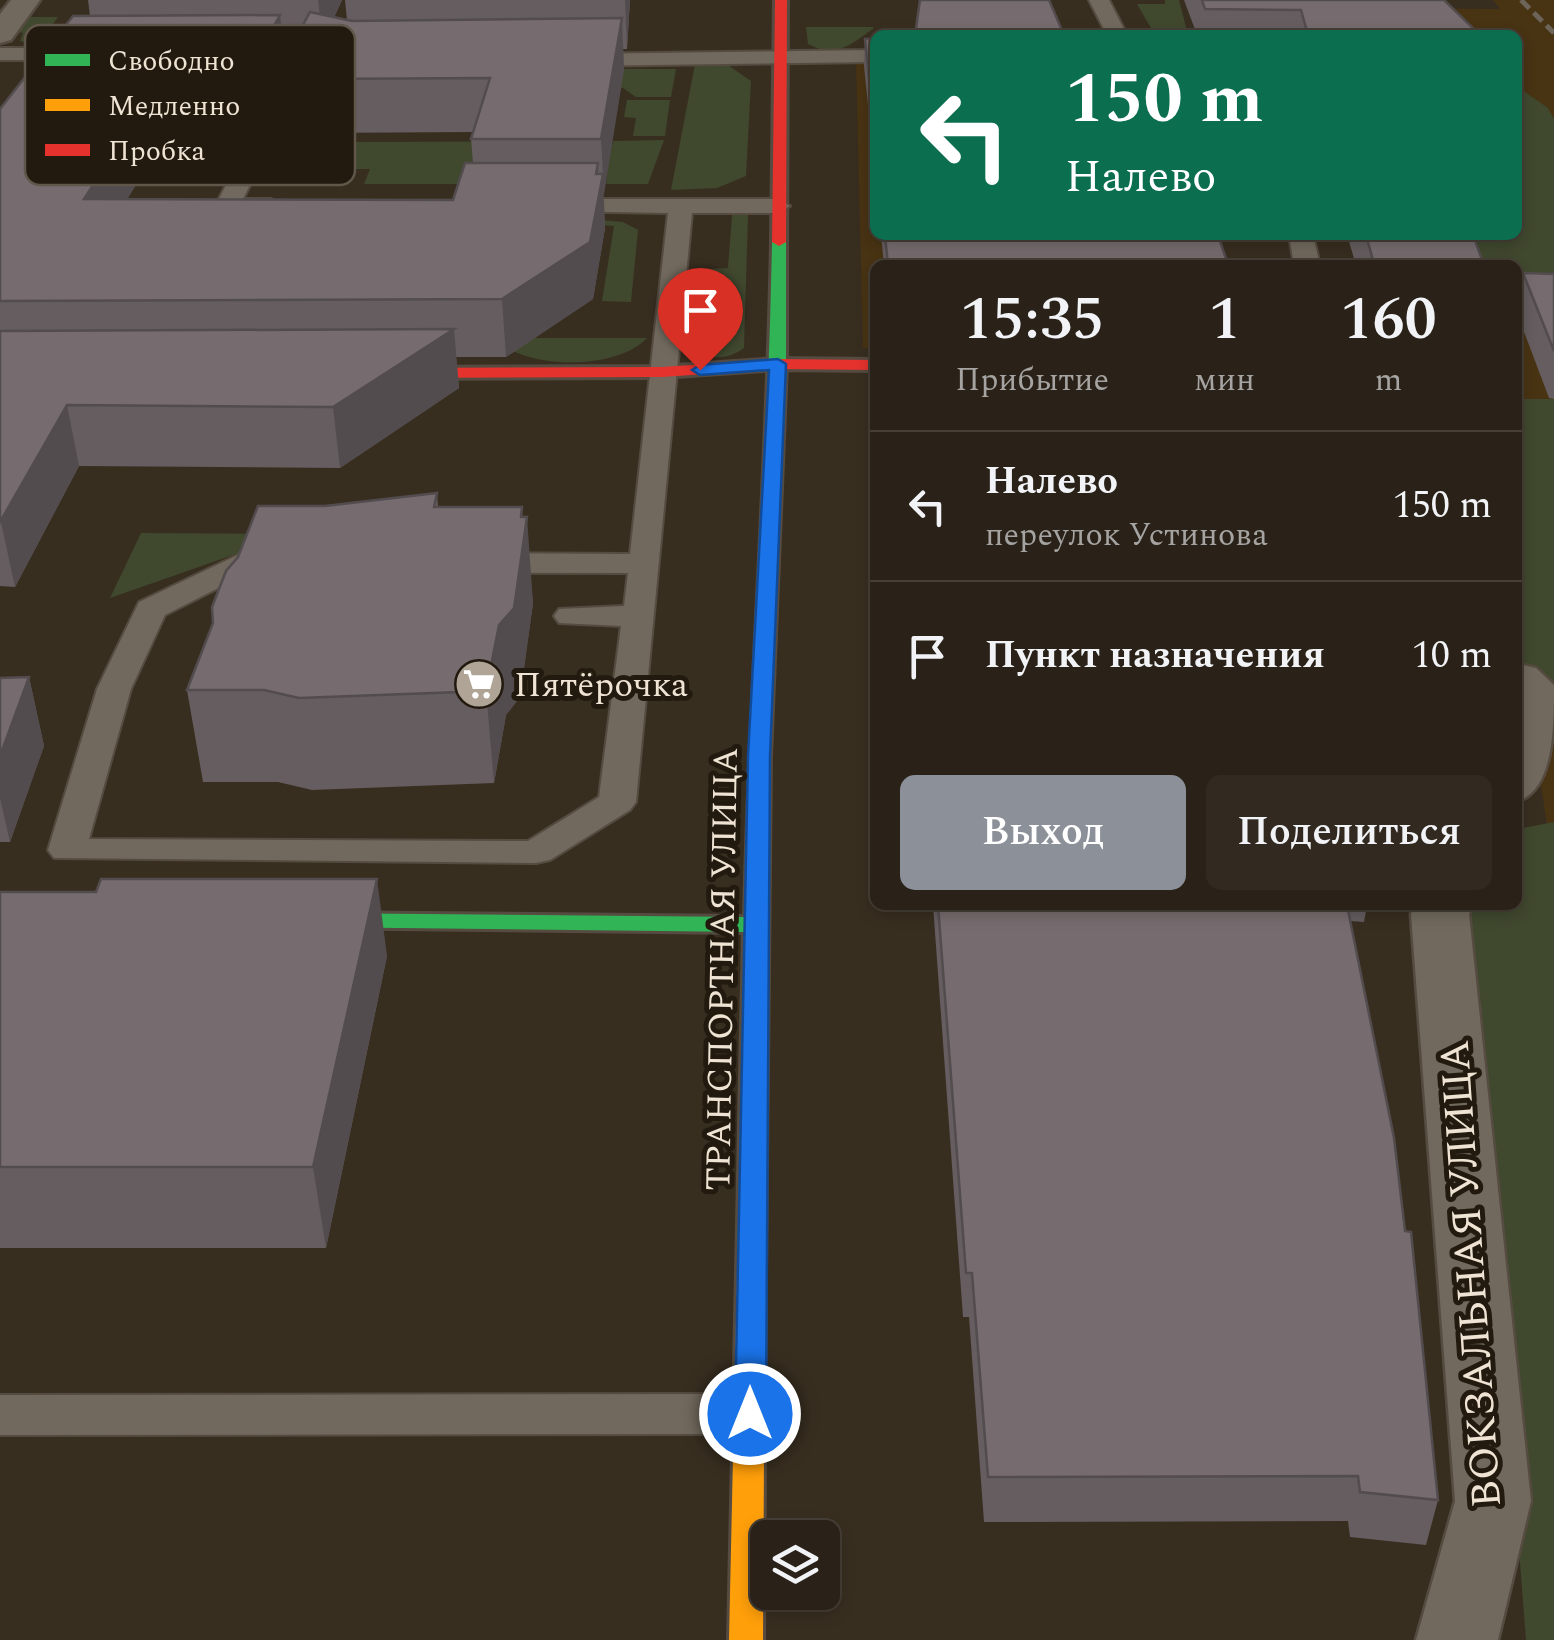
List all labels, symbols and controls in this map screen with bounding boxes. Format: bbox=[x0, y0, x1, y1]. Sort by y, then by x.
legend bbox=[25, 25, 355, 185]
text: Свободно bbox=[108, 40, 235, 83]
text: 150 m bbox=[1065, 47, 1263, 153]
icon: left bbox=[900, 70, 1030, 200]
text: Медленно bbox=[108, 85, 240, 128]
text: Пробка bbox=[108, 130, 205, 173]
text: Налево bbox=[1065, 143, 1216, 212]
pin bbox=[658, 268, 743, 371]
text: 15:35 bbox=[960, 274, 1104, 366]
text: 1 bbox=[1209, 274, 1241, 366]
text: 160 bbox=[1340, 274, 1437, 366]
icon: arrive bbox=[673, 283, 728, 338]
text: Прибытие bbox=[955, 356, 1109, 405]
text: мин bbox=[1194, 356, 1255, 405]
text: m bbox=[1375, 356, 1402, 405]
text: Налево bbox=[985, 453, 1118, 511]
text: 150 m bbox=[1393, 477, 1492, 535]
icon: left bbox=[900, 479, 955, 534]
text: переулок Устинова bbox=[985, 511, 1268, 560]
text: Пункт назначения bbox=[985, 627, 1325, 685]
text: 10 m bbox=[1412, 627, 1492, 685]
icon: arrive bbox=[900, 629, 955, 684]
supermarket icon: Пятёрочка bbox=[453, 658, 505, 710]
place label: Пятёрочка bbox=[514, 659, 688, 712]
street label: ТРАНСПОРТНАЯ УЛИЦА bbox=[692, 747, 753, 1191]
button: Выход bbox=[900, 775, 1186, 890]
button: Поделиться bbox=[1206, 775, 1492, 890]
street label: ВОКЗАЛЬНАЯ УЛИЦА bbox=[1424, 1038, 1519, 1510]
position arrow bbox=[698, 1362, 802, 1466]
map controls bbox=[750, 1520, 840, 1610]
button: layers bbox=[750, 1520, 840, 1610]

